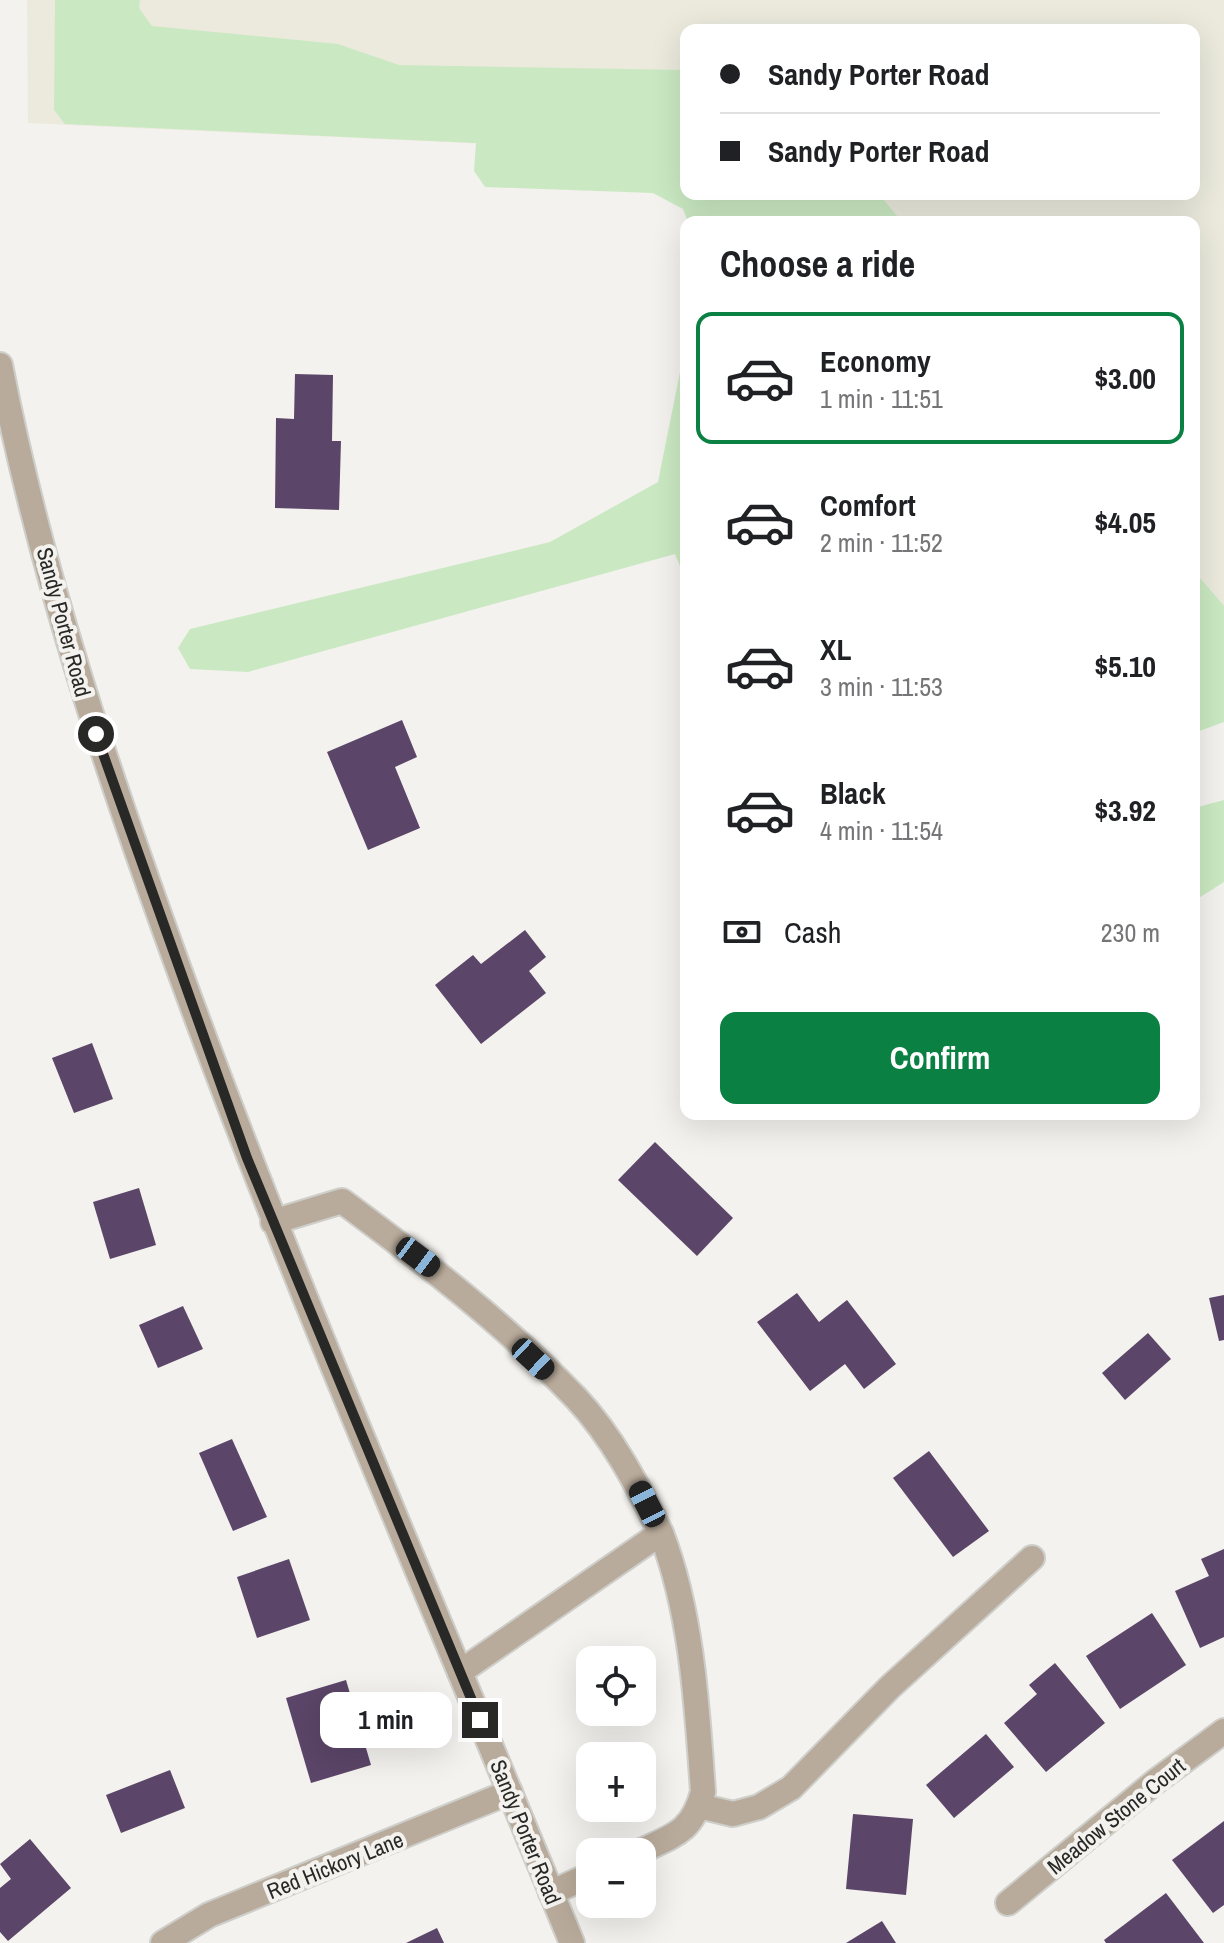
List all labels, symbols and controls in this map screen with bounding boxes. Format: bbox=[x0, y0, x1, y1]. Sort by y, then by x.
text: Sandy Porter Road bbox=[768, 54, 989, 94]
text: Sandy Porter Road bbox=[768, 131, 989, 171]
text: Choose a ride bbox=[720, 240, 915, 288]
text: Economy bbox=[820, 341, 931, 381]
icon: car bbox=[724, 342, 796, 414]
text: $3.00 bbox=[1094, 358, 1156, 398]
text: 1 min · 11:51 bbox=[820, 381, 943, 416]
text: Comfort bbox=[820, 485, 916, 525]
icon: car bbox=[724, 486, 796, 558]
text: $4.05 bbox=[1094, 502, 1156, 542]
text: 2 min · 11:52 bbox=[820, 525, 943, 560]
street label: Sandy Porter Road bbox=[30, 544, 98, 700]
text: XL bbox=[820, 629, 851, 669]
icon: car bbox=[724, 630, 796, 702]
text: $5.10 bbox=[1094, 646, 1156, 686]
text: 3 min · 11:53 bbox=[820, 669, 943, 704]
route start bbox=[78, 716, 114, 752]
text: Black bbox=[820, 773, 886, 813]
icon: car bbox=[724, 774, 796, 846]
text: $3.92 bbox=[1094, 790, 1156, 830]
text: 4 min · 11:54 bbox=[820, 813, 943, 848]
icon: cash bbox=[720, 910, 764, 954]
text: Cash bbox=[784, 912, 841, 952]
text: 230 m bbox=[1101, 915, 1160, 950]
button: Confirm bbox=[720, 1012, 1160, 1104]
car bbox=[392, 1233, 444, 1281]
car bbox=[507, 1334, 559, 1384]
car bbox=[625, 1477, 669, 1531]
map controls bbox=[576, 1646, 656, 1918]
button: locate bbox=[576, 1646, 656, 1726]
callout: 1 min bbox=[320, 1692, 452, 1748]
text: 1 min bbox=[358, 1702, 414, 1737]
route end bbox=[462, 1702, 498, 1738]
button: + bbox=[576, 1742, 656, 1822]
street label: Meadow Stone Court bbox=[1041, 1751, 1191, 1881]
street label: Sandy Porter Road bbox=[483, 1755, 569, 1909]
street label: Red Hickory Lane bbox=[262, 1824, 408, 1906]
button: − bbox=[576, 1838, 656, 1918]

